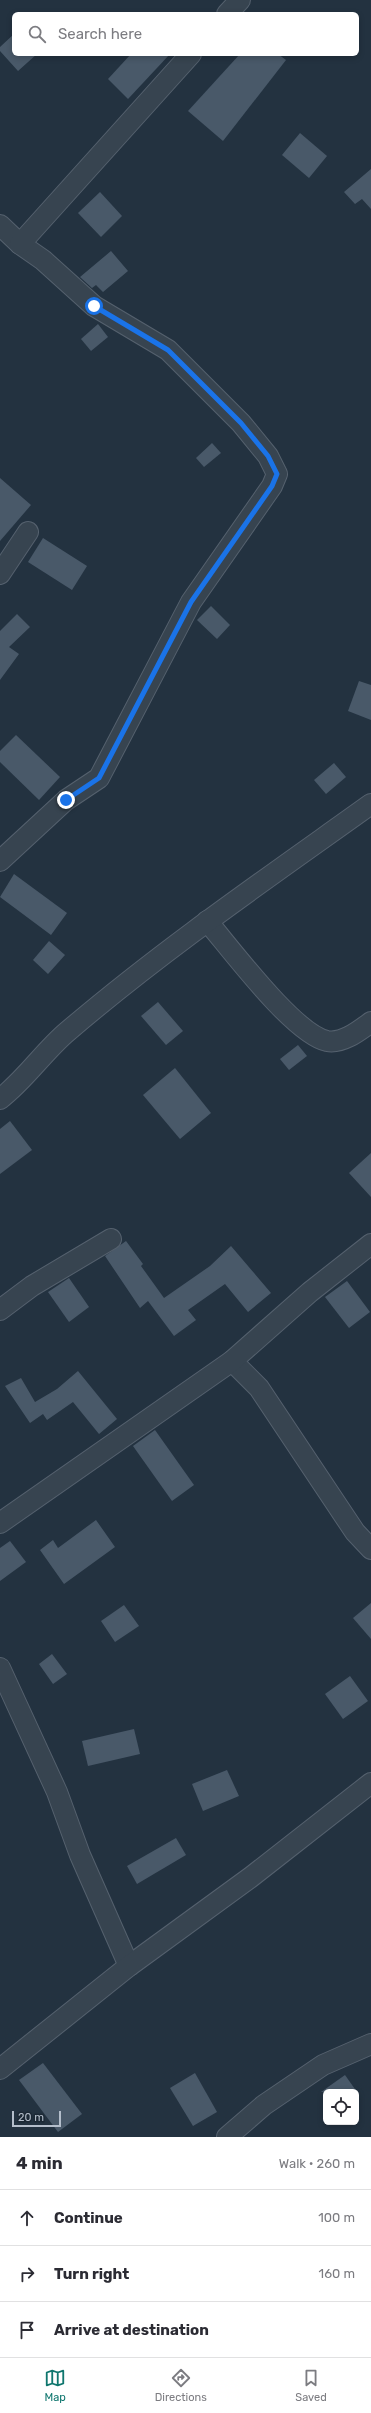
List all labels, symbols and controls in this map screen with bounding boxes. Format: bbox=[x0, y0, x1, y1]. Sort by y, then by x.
search box bbox=[12, 12, 359, 56]
icon: search bbox=[26, 23, 48, 45]
text: Search here bbox=[58, 25, 142, 43]
route start bbox=[85, 297, 103, 315]
route end bbox=[57, 791, 75, 809]
map controls bbox=[323, 2089, 359, 2125]
button: locate bbox=[323, 2089, 359, 2125]
scale bar bbox=[12, 2109, 61, 2128]
text: 20 m bbox=[18, 2111, 44, 2124]
text: 4 min bbox=[16, 2153, 63, 2173]
text: Walk · 260 m bbox=[279, 2156, 355, 2171]
icon: ahead bbox=[16, 2207, 38, 2229]
text: Continue bbox=[54, 2209, 123, 2227]
text: 100 m bbox=[318, 2210, 355, 2225]
icon: right bbox=[16, 2263, 38, 2285]
text: Turn right bbox=[54, 2265, 129, 2283]
text: 160 m bbox=[319, 2266, 355, 2281]
icon: arrive bbox=[16, 2319, 38, 2341]
text: Arrive at destination bbox=[54, 2321, 209, 2339]
tab: Map bbox=[44, 2367, 66, 2404]
tab: Directions bbox=[155, 2367, 207, 2404]
tab: Saved bbox=[295, 2367, 327, 2404]

